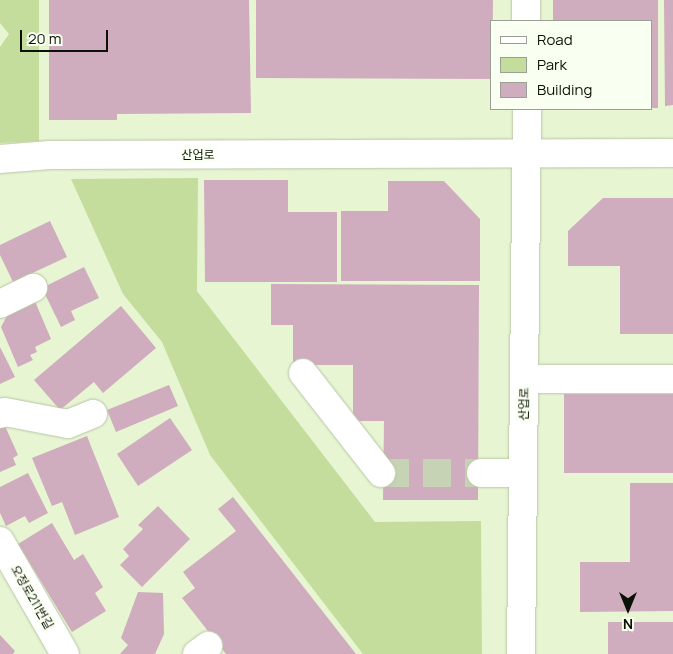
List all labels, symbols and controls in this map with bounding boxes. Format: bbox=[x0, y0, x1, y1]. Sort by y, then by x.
scale bar bbox=[22, 20, 110, 52]
legend bbox=[490, 20, 653, 110]
text: 20 m bbox=[28, 28, 61, 49]
text: Road bbox=[537, 29, 573, 50]
text: Park bbox=[537, 54, 567, 75]
text: Building bbox=[537, 79, 592, 100]
street label: 산업로 bbox=[181, 148, 215, 162]
street label: 산업로 bbox=[517, 387, 531, 421]
street label: 오정로211번길 bbox=[8, 562, 56, 632]
north arrow bbox=[603, 584, 653, 634]
text: N bbox=[623, 615, 633, 634]

